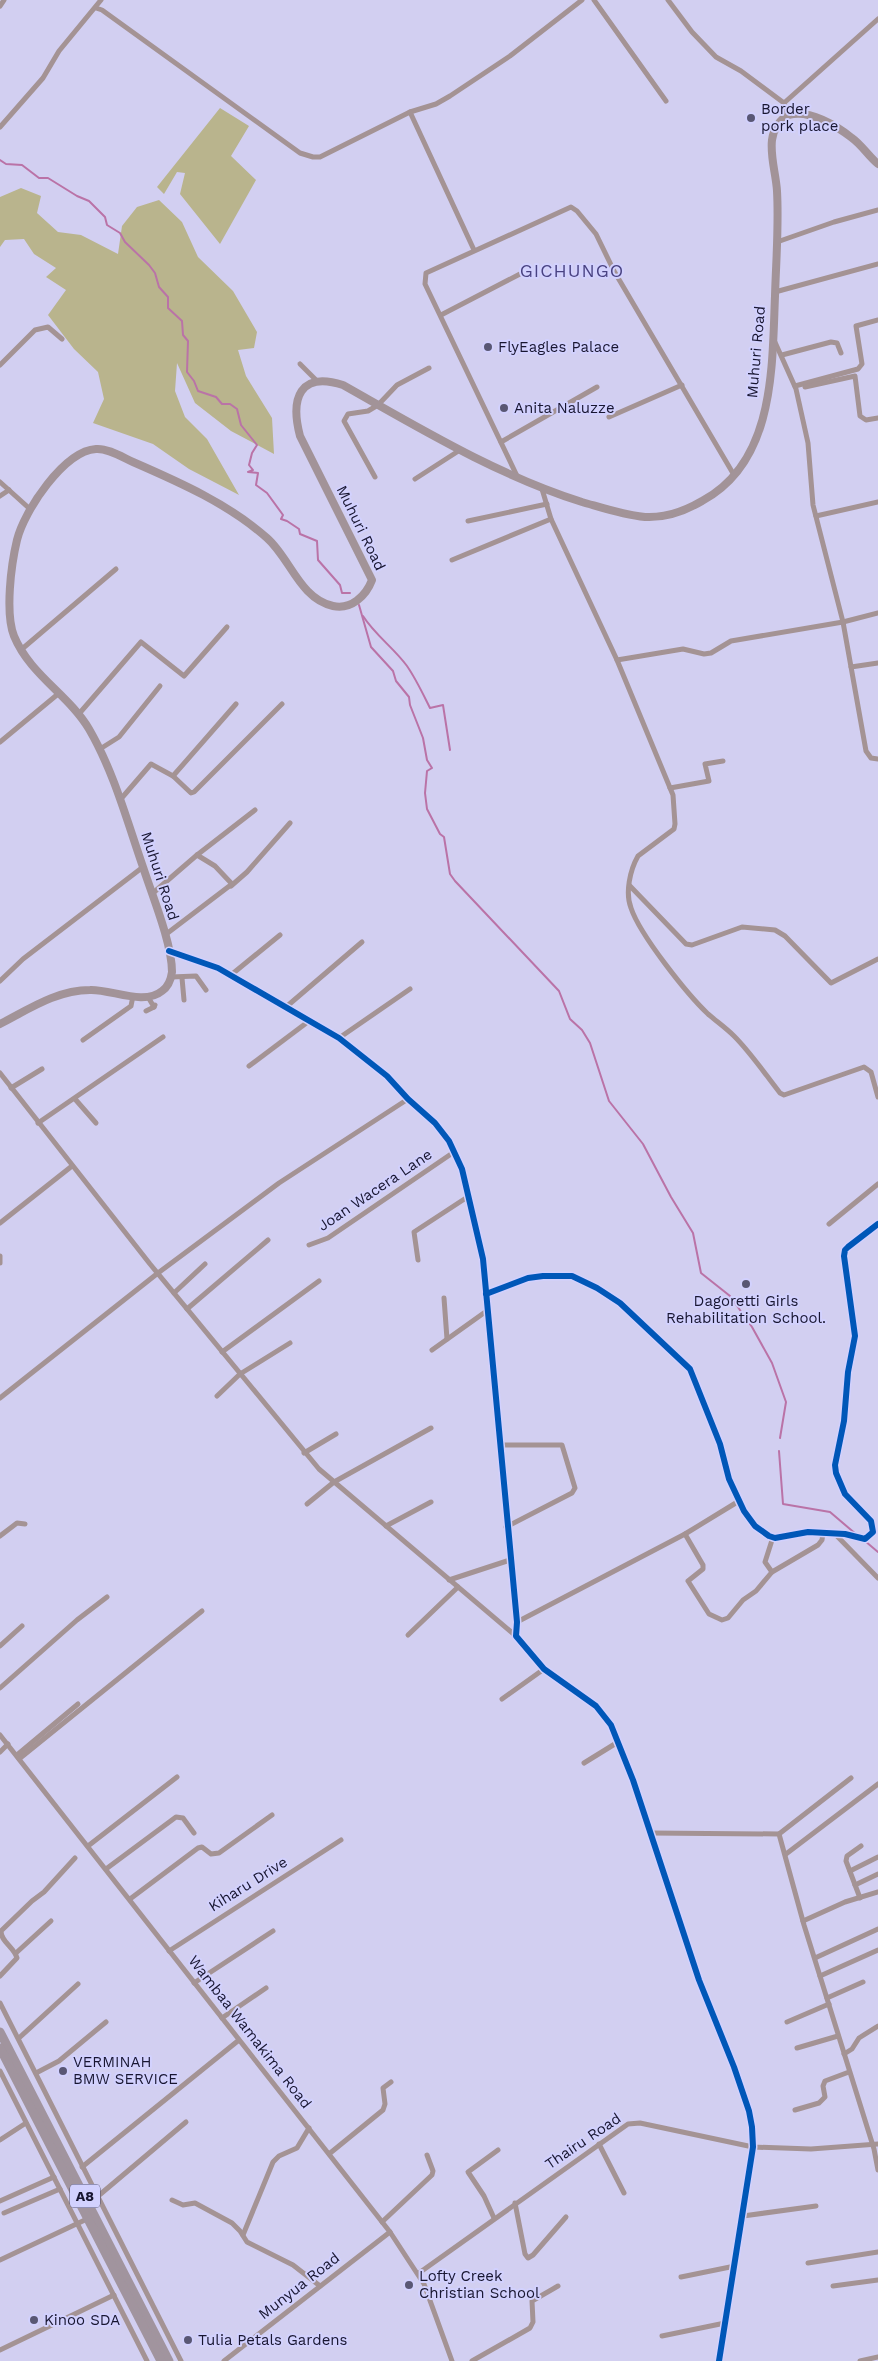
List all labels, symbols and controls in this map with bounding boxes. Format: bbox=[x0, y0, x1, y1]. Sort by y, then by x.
place label: Border pork place bbox=[761, 100, 838, 135]
marker: Border pork place bbox=[745, 112, 757, 124]
district label: GICHUNGO bbox=[520, 260, 624, 281]
street label: Muhuri Road bbox=[743, 305, 769, 399]
place label: FlyEagles Palace bbox=[498, 338, 619, 356]
marker: FlyEagles Palace bbox=[482, 341, 494, 353]
place label: Anita Naluzze bbox=[514, 399, 615, 417]
marker: Anita Naluzze bbox=[498, 402, 510, 414]
street label: Muhuri Road bbox=[333, 483, 389, 573]
street label: Muhuri Road bbox=[137, 829, 183, 923]
street label: Joan Wacera Lane bbox=[314, 1145, 436, 1235]
marker: Dagoretti Girls Rehabilitation School. bbox=[740, 1278, 752, 1290]
place label: Dagoretti Girls Rehabilitation School. bbox=[666, 1292, 826, 1327]
street label: Kiharu Drive bbox=[205, 1853, 291, 1915]
street label: Wambaa Wamakima Road bbox=[185, 1952, 315, 2112]
place label: VERMINAH BMW SERVICE bbox=[73, 2053, 178, 2088]
marker: VERMINAH BMW SERVICE bbox=[57, 2065, 69, 2077]
street label: Thairu Road bbox=[542, 2109, 624, 2173]
road number: A8 bbox=[70, 2184, 100, 2208]
street label: Munyua Road bbox=[255, 2249, 343, 2323]
place label: Lofty Creek Christian School bbox=[419, 2267, 540, 2302]
marker: Lofty Creek Christian School bbox=[403, 2279, 415, 2291]
place label: Kinoo SDA bbox=[44, 2311, 120, 2329]
marker: Kinoo SDA bbox=[28, 2314, 40, 2326]
place label: Tulia Petals Gardens bbox=[198, 2331, 348, 2349]
marker: Tulia Petals Gardens bbox=[182, 2334, 194, 2346]

